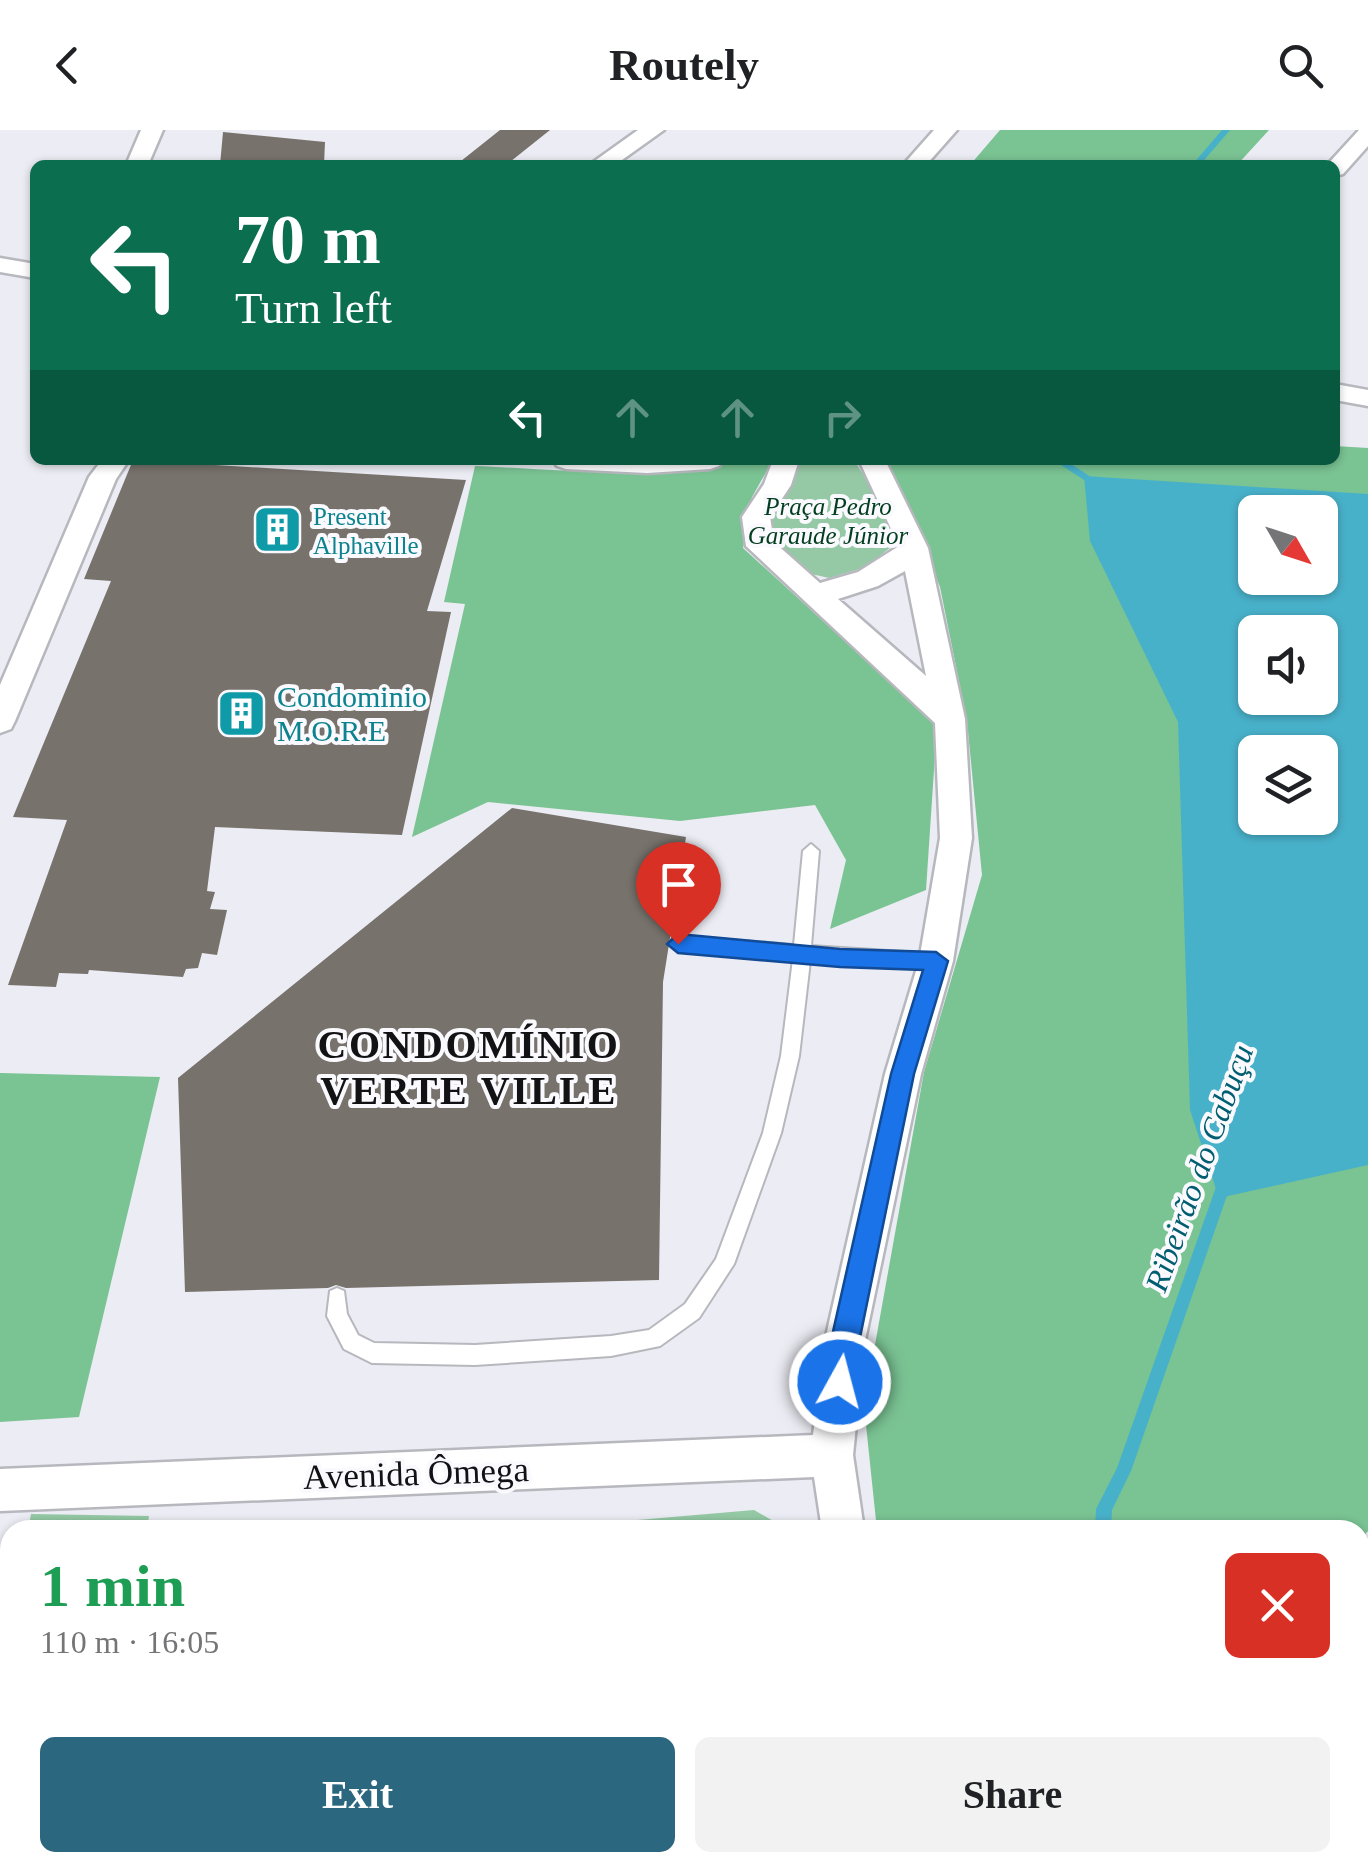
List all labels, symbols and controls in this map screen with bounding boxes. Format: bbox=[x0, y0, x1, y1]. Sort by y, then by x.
icon: back bbox=[40, 38, 95, 93]
icon: search bbox=[1273, 38, 1328, 93]
text: Routely bbox=[609, 40, 759, 90]
icon: left bbox=[70, 200, 200, 330]
text: 70 m bbox=[235, 201, 381, 278]
text: Turn left bbox=[235, 283, 392, 333]
icon: left bbox=[500, 390, 555, 445]
icon: ahead bbox=[605, 390, 660, 445]
icon: ahead bbox=[710, 390, 765, 445]
icon: right bbox=[815, 390, 870, 445]
park label: Praça Pedro Garaude Júnior bbox=[748, 493, 908, 549]
north arrow bbox=[1238, 495, 1338, 595]
map controls bbox=[1238, 495, 1338, 835]
place label: Present Alphaville bbox=[313, 503, 419, 559]
building icon: Present Alphaville bbox=[252, 504, 304, 556]
button: sound bbox=[1238, 615, 1338, 715]
place label: Condominio M.O.R.E bbox=[277, 680, 427, 747]
building icon: Condominio M.O.R.E bbox=[216, 688, 268, 740]
button: layers bbox=[1238, 735, 1338, 835]
pin bbox=[636, 842, 721, 945]
icon: arrive bbox=[651, 857, 706, 912]
district label: CONDOMÍNIO VERTE VILLE bbox=[318, 1022, 620, 1113]
water label: Ribeirão do Cabuçu bbox=[1137, 1040, 1260, 1297]
position arrow bbox=[788, 1330, 892, 1434]
street label: Avenida Ômega bbox=[302, 1449, 530, 1497]
text: 1 min bbox=[40, 1553, 185, 1619]
button: close bbox=[1225, 1553, 1330, 1658]
text: 110 m · 16:05 bbox=[40, 1624, 219, 1660]
button: Exit bbox=[40, 1737, 675, 1852]
button: Share bbox=[695, 1737, 1330, 1852]

